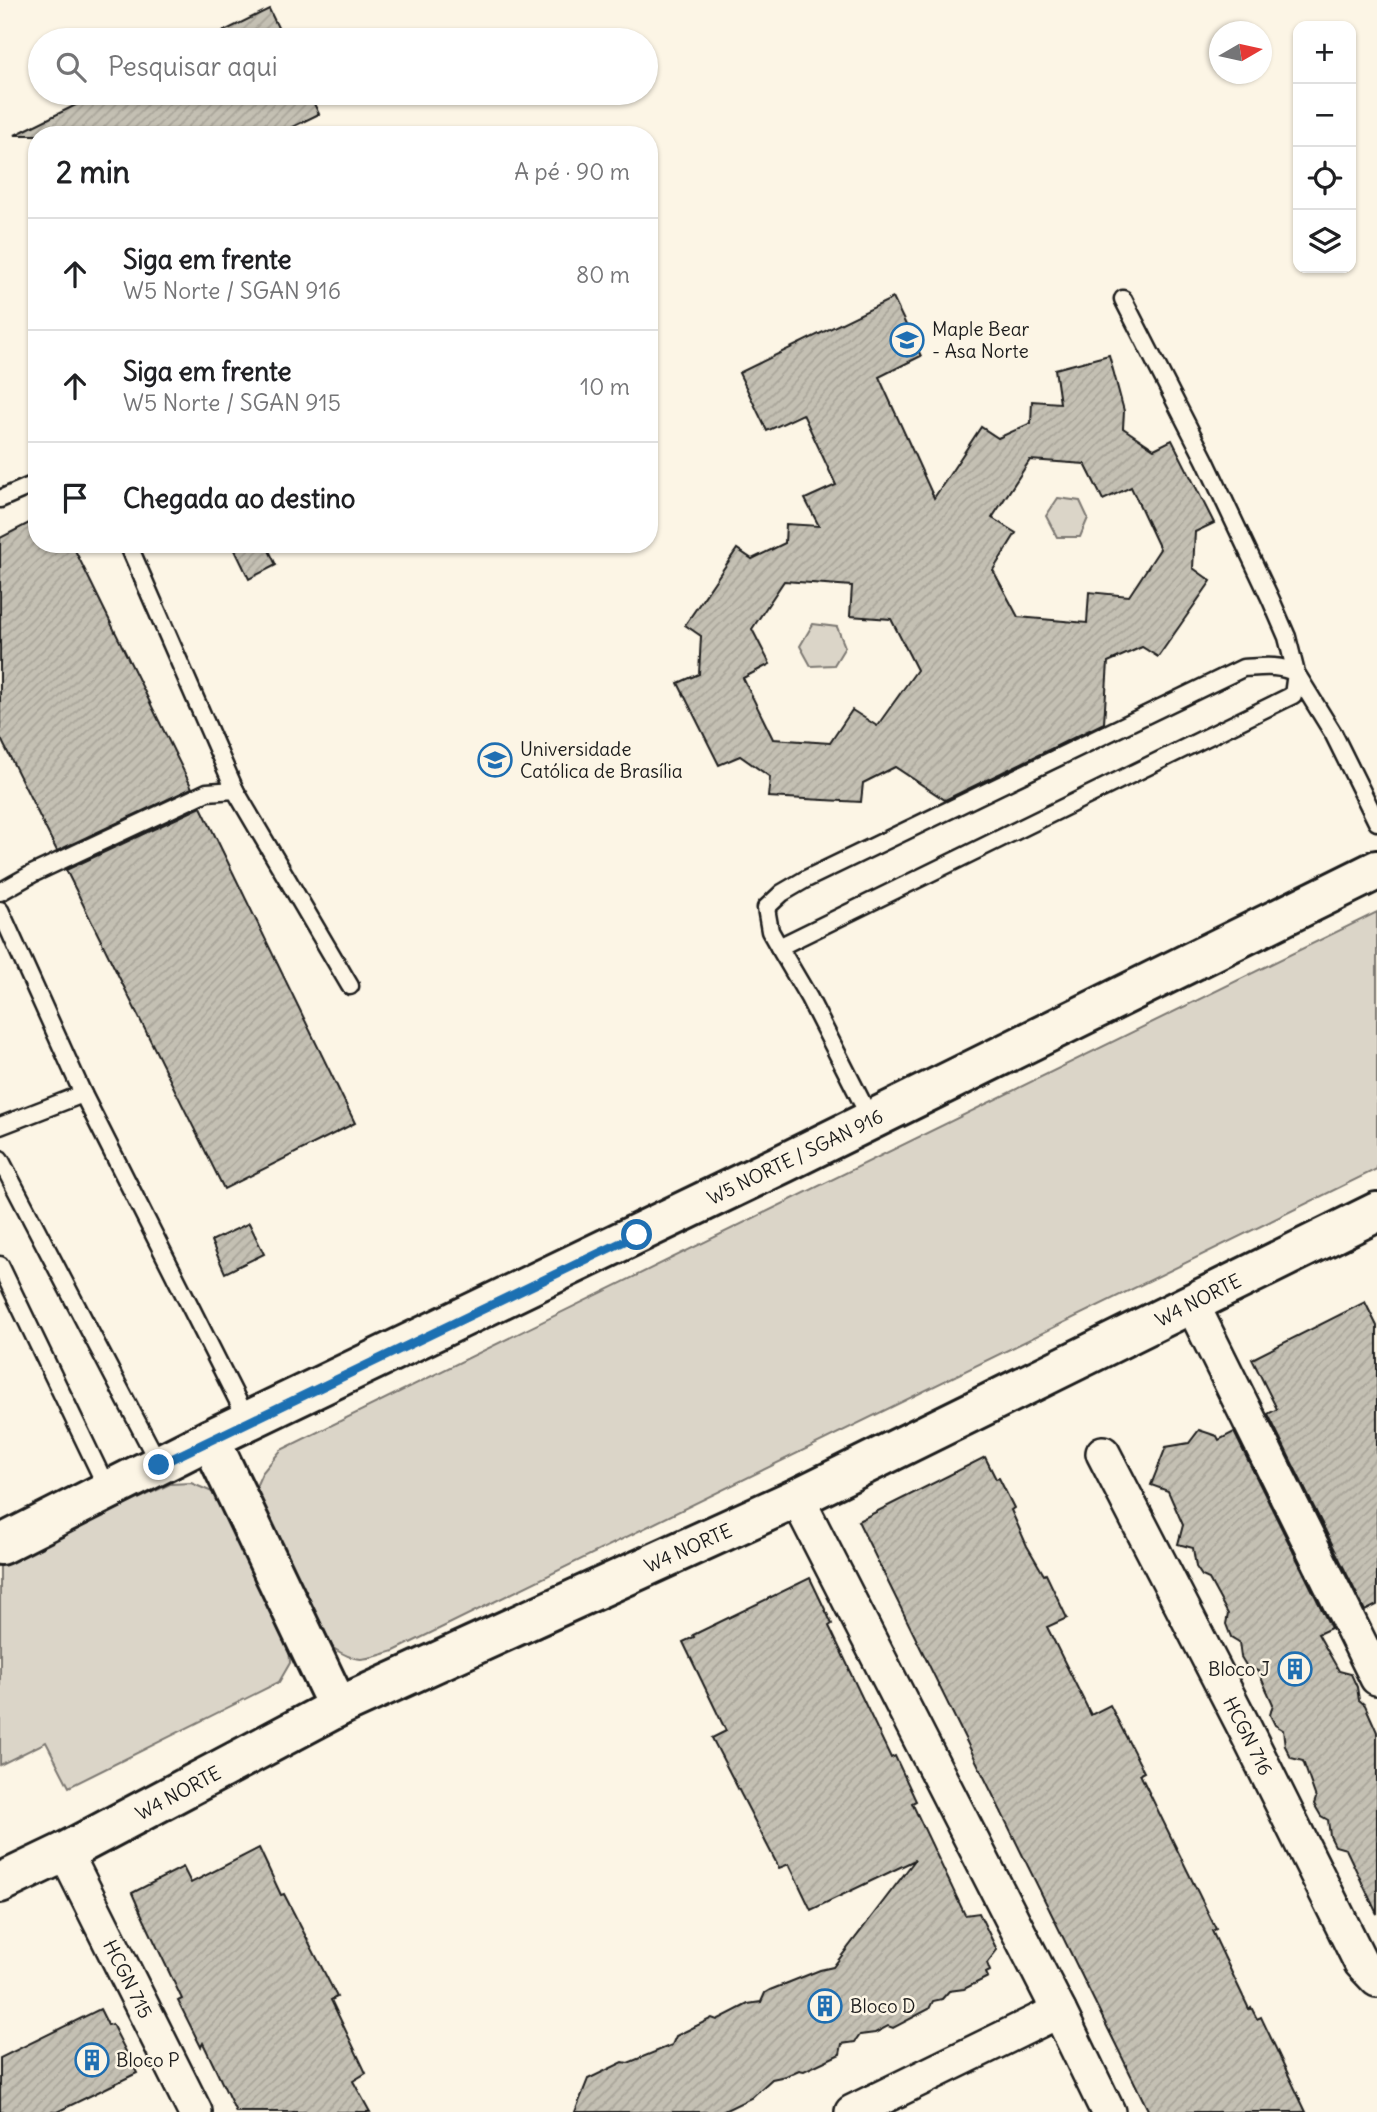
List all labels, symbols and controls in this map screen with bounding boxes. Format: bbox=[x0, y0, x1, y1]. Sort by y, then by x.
north arrow bbox=[1209, 21, 1272, 84]
map controls bbox=[1293, 21, 1356, 273]
button: + bbox=[1293, 21, 1356, 84]
search box bbox=[28, 28, 658, 105]
icon: search bbox=[52, 48, 90, 86]
text: Pesquisar aqui bbox=[108, 50, 277, 83]
button: − bbox=[1293, 84, 1356, 147]
button: locate bbox=[1293, 147, 1356, 210]
text: 2 min bbox=[56, 153, 130, 191]
text: A pé · 90 m bbox=[514, 157, 630, 186]
button: layers bbox=[1293, 210, 1356, 273]
text: Siga em frente bbox=[123, 243, 291, 276]
icon: ahead bbox=[56, 255, 94, 293]
text: 80 m bbox=[576, 260, 630, 289]
text: W5 Norte / SGAN 916 bbox=[123, 276, 341, 305]
place label: Maple Bear - Asa Norte bbox=[932, 317, 1030, 363]
school or university icon: Maple Bear - Asa Norte bbox=[888, 321, 926, 359]
text: Siga em frente bbox=[123, 355, 291, 388]
icon: ahead bbox=[56, 367, 94, 405]
text: 10 m bbox=[580, 372, 630, 401]
text: W5 Norte / SGAN 915 bbox=[123, 388, 341, 417]
icon: arrive bbox=[56, 479, 94, 517]
text: Chegada ao destino bbox=[123, 482, 355, 515]
place label: Universidade Católica de Brasília bbox=[520, 737, 683, 783]
school or university icon: Universidade Católica de Brasília bbox=[476, 741, 514, 779]
street label: W5 NORTE / SGAN 916 bbox=[703, 1104, 887, 1210]
route start bbox=[621, 1219, 652, 1250]
street label: W4 NORTE bbox=[1151, 1268, 1245, 1332]
route end bbox=[143, 1449, 174, 1480]
street label: W4 NORTE bbox=[641, 1518, 735, 1578]
building icon: Bloco J bbox=[1276, 1650, 1314, 1688]
place label: Bloco J bbox=[1208, 1657, 1270, 1681]
street label: HCGN 716 bbox=[1218, 1693, 1278, 1779]
street label: W4 NORTE bbox=[131, 1761, 225, 1825]
street label: HCGN 715 bbox=[98, 1936, 158, 2022]
building icon: Bloco D bbox=[806, 1987, 844, 2025]
place label: Bloco D bbox=[850, 1994, 916, 2018]
building icon: Bloco P bbox=[73, 2041, 111, 2079]
place label: Bloco P bbox=[116, 2048, 180, 2072]

